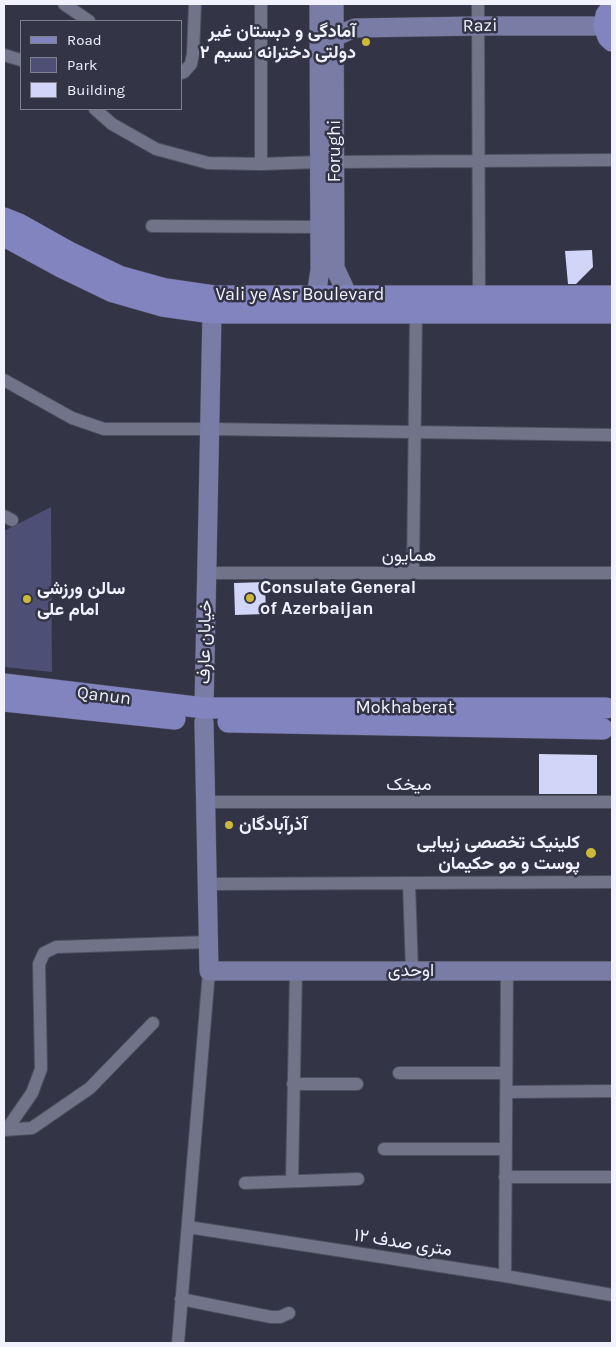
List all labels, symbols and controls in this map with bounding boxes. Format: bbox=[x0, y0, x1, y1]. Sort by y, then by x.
street label: Razi bbox=[462, 15, 498, 37]
legend bbox=[20, 20, 182, 110]
place label: آمادگی و دبستان غیر دولتی دخترانه نسیم ۲ bbox=[200, 21, 356, 64]
text: Road bbox=[67, 31, 102, 49]
marker: آمادگی و دبستان غیر دولتی دخترانه نسیم ۲ bbox=[360, 36, 372, 48]
text: Park bbox=[67, 56, 97, 74]
text: Building bbox=[67, 81, 125, 99]
street label: Forughi bbox=[324, 120, 346, 182]
street label: Vali ye Asr Boulevard bbox=[216, 284, 384, 306]
street label: همایون bbox=[382, 545, 436, 567]
place label: Consulate General of Azerbaijan bbox=[260, 577, 416, 620]
place label: سالن ورزشی امام علی bbox=[37, 578, 125, 620]
marker: Consulate General of Azerbaijan bbox=[244, 592, 256, 604]
marker: سالن ورزشی امام علی bbox=[21, 593, 33, 605]
street label: خیابان عارف bbox=[193, 600, 217, 684]
street label: Qanun bbox=[76, 682, 132, 710]
street label: Mokhaberat bbox=[355, 697, 455, 719]
street label: میخک bbox=[386, 774, 432, 796]
place label: آذرآبادگان bbox=[239, 814, 307, 836]
marker: آذرآبادگان bbox=[223, 819, 235, 831]
place label: کلینیک تخصصی زیبایی پوست و مو حکیمان bbox=[416, 832, 580, 874]
marker: کلینیک تخصصی زیبایی پوست و مو حکیمان bbox=[584, 846, 598, 860]
street label: اوحدی bbox=[388, 960, 434, 982]
street label: ۱۲ متری صدف bbox=[352, 1225, 454, 1261]

